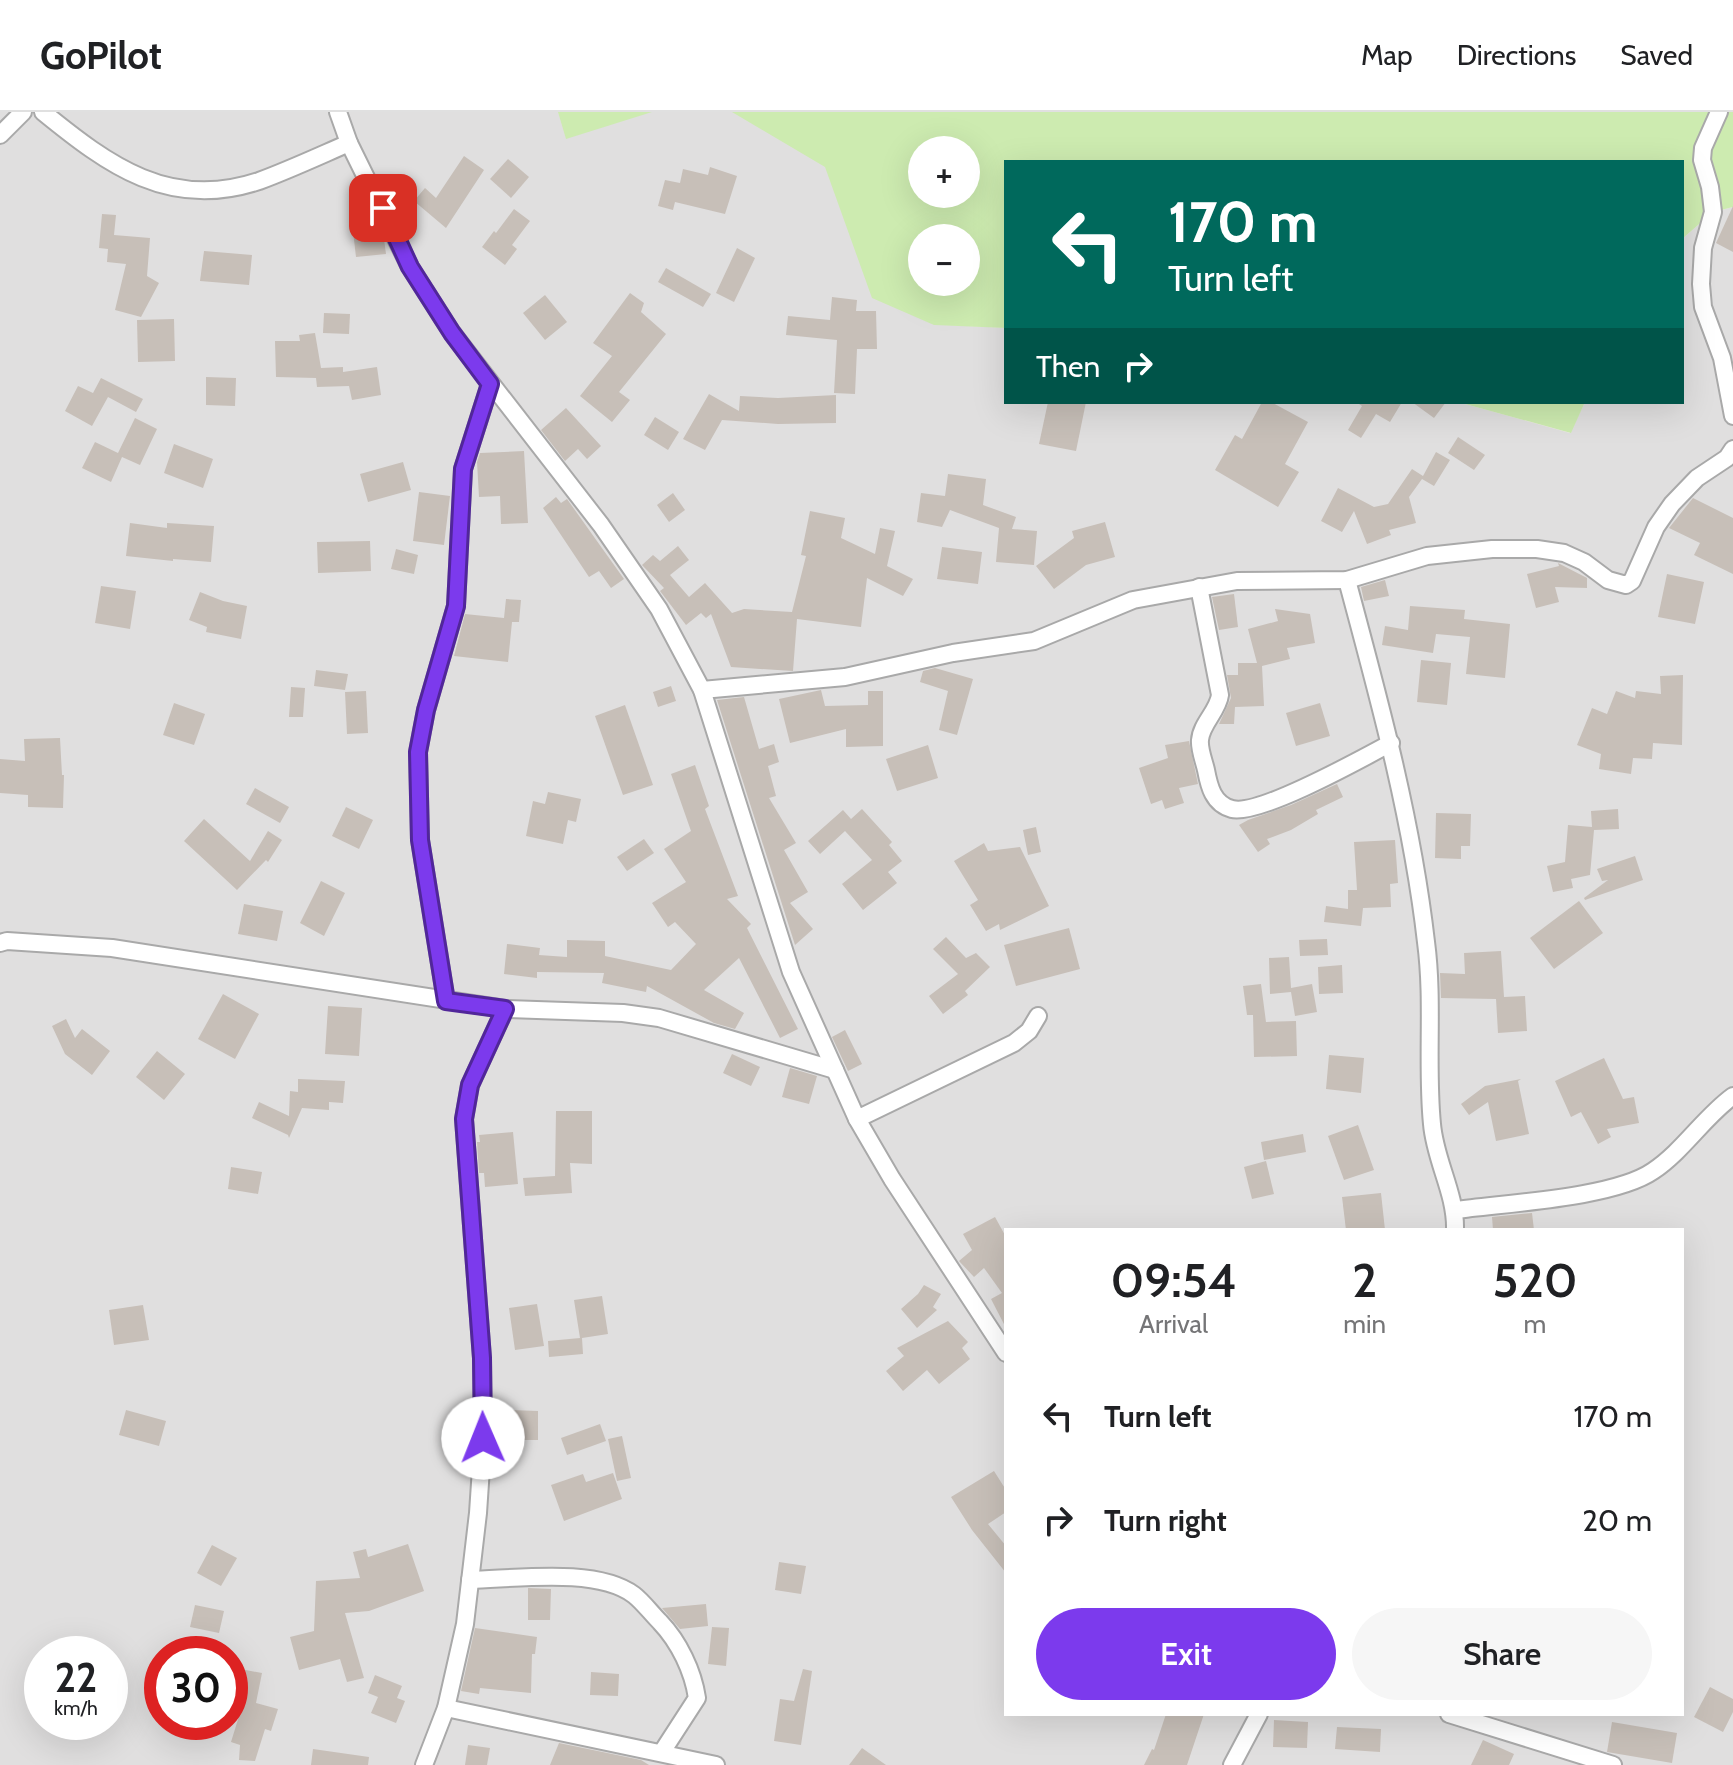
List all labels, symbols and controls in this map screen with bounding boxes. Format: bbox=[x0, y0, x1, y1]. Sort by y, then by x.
text: GoPilot bbox=[40, 32, 162, 79]
text: Map bbox=[1361, 38, 1413, 72]
text: Directions bbox=[1457, 38, 1576, 72]
text: Saved bbox=[1620, 38, 1693, 72]
map controls bbox=[908, 136, 980, 296]
button: + bbox=[908, 136, 980, 208]
pin bbox=[349, 174, 417, 242]
icon: arrive bbox=[361, 186, 405, 230]
text: 170 m bbox=[1168, 188, 1318, 256]
icon: left bbox=[1036, 192, 1140, 296]
button: − bbox=[908, 224, 980, 296]
text: Turn left bbox=[1168, 256, 1293, 300]
icon: right bbox=[1116, 344, 1160, 388]
text: Then bbox=[1036, 348, 1100, 385]
text: 09:54 bbox=[1111, 1251, 1237, 1309]
text: 2 bbox=[1352, 1251, 1377, 1309]
text: 520 bbox=[1493, 1251, 1577, 1309]
text: Arrival bbox=[1139, 1308, 1208, 1340]
text: min bbox=[1343, 1308, 1386, 1340]
text: m bbox=[1524, 1308, 1546, 1340]
icon: left bbox=[1036, 1394, 1080, 1438]
position arrow bbox=[441, 1396, 525, 1480]
text: Turn left bbox=[1104, 1398, 1212, 1435]
text: 170 m bbox=[1573, 1398, 1652, 1435]
icon: right bbox=[1036, 1498, 1080, 1542]
text: Turn right bbox=[1104, 1502, 1227, 1539]
text: 20 m bbox=[1582, 1502, 1652, 1539]
button: Exit bbox=[1036, 1608, 1336, 1700]
button: Share bbox=[1352, 1608, 1652, 1700]
speed limit sign: 30 bbox=[144, 1636, 248, 1740]
text: 22 bbox=[55, 1653, 97, 1702]
text: km/h bbox=[54, 1696, 98, 1720]

